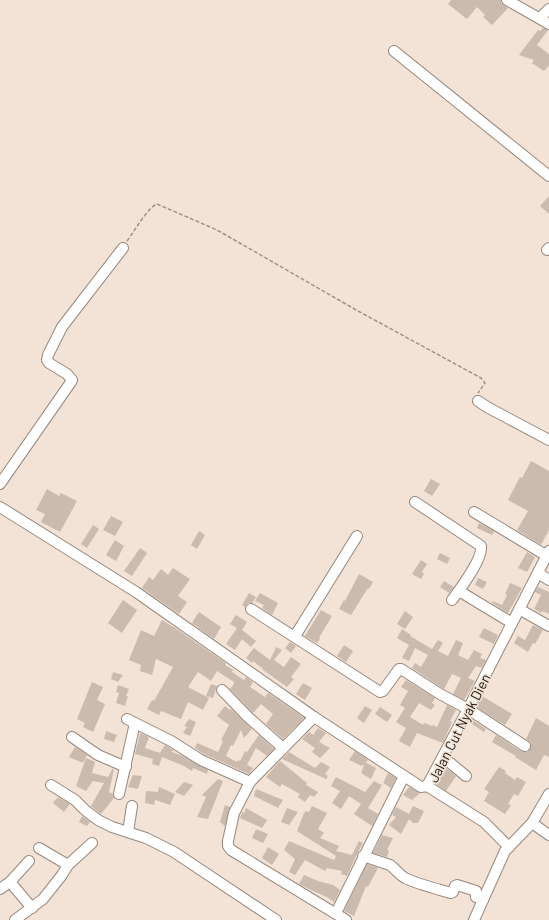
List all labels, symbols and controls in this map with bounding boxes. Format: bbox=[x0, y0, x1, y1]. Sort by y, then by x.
street label: Jalan Cut Nyak Dien bbox=[424, 671, 494, 785]

